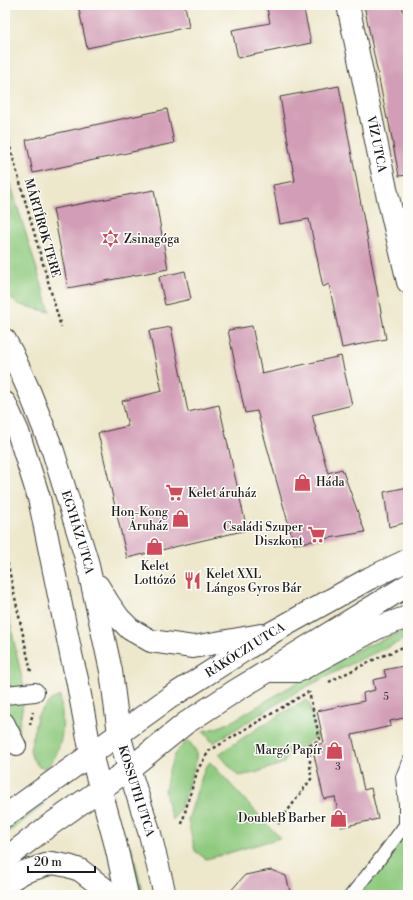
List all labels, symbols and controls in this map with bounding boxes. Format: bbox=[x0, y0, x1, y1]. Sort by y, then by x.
street label: VÍZ UTCA bbox=[363, 113, 390, 175]
street label: MÁRTÍROK TERE bbox=[21, 176, 65, 279]
synagogue icon: Zsinagóga bbox=[101, 229, 121, 249]
place label: Zsinagóga bbox=[124, 232, 180, 247]
shop icon: Háda bbox=[293, 472, 313, 492]
place label: Háda bbox=[316, 475, 346, 490]
supermarket icon: Kelet áruház bbox=[165, 483, 185, 503]
place label: Kelet áruház bbox=[188, 486, 257, 501]
street label: EGYHÁZ UTCA bbox=[58, 488, 97, 576]
place label: Hon-Kong Áruház bbox=[111, 505, 169, 534]
shop icon: Hon-Kong Áruház bbox=[171, 509, 191, 529]
place label: Családi Szuper Diszkont bbox=[223, 520, 304, 549]
supermarket icon: Családi Szuper Diszkont bbox=[306, 524, 326, 544]
shop icon: Kelet Lottózó bbox=[145, 537, 165, 557]
place label: Kelet Lottózó bbox=[134, 559, 176, 588]
place label: Kelet XXL Lángos Gyros Bár bbox=[206, 567, 302, 596]
restaurant icon: Kelet XXL Lángos Gyros Bár bbox=[183, 571, 203, 591]
street label: RÁKÓCZI UTCA bbox=[202, 619, 288, 681]
house number: 5 bbox=[383, 691, 389, 703]
shop icon: Margó Papír bbox=[325, 740, 345, 760]
place label: Margó Papír bbox=[255, 743, 322, 758]
street label: KOSSUTH UTCA bbox=[115, 744, 158, 840]
house number: 3 bbox=[335, 761, 341, 773]
shop icon: DoubleB Barber bbox=[329, 808, 349, 828]
place label: DoubleB Barber bbox=[238, 811, 326, 826]
scale bar bbox=[28, 848, 95, 874]
text: 20 m bbox=[34, 855, 62, 870]

